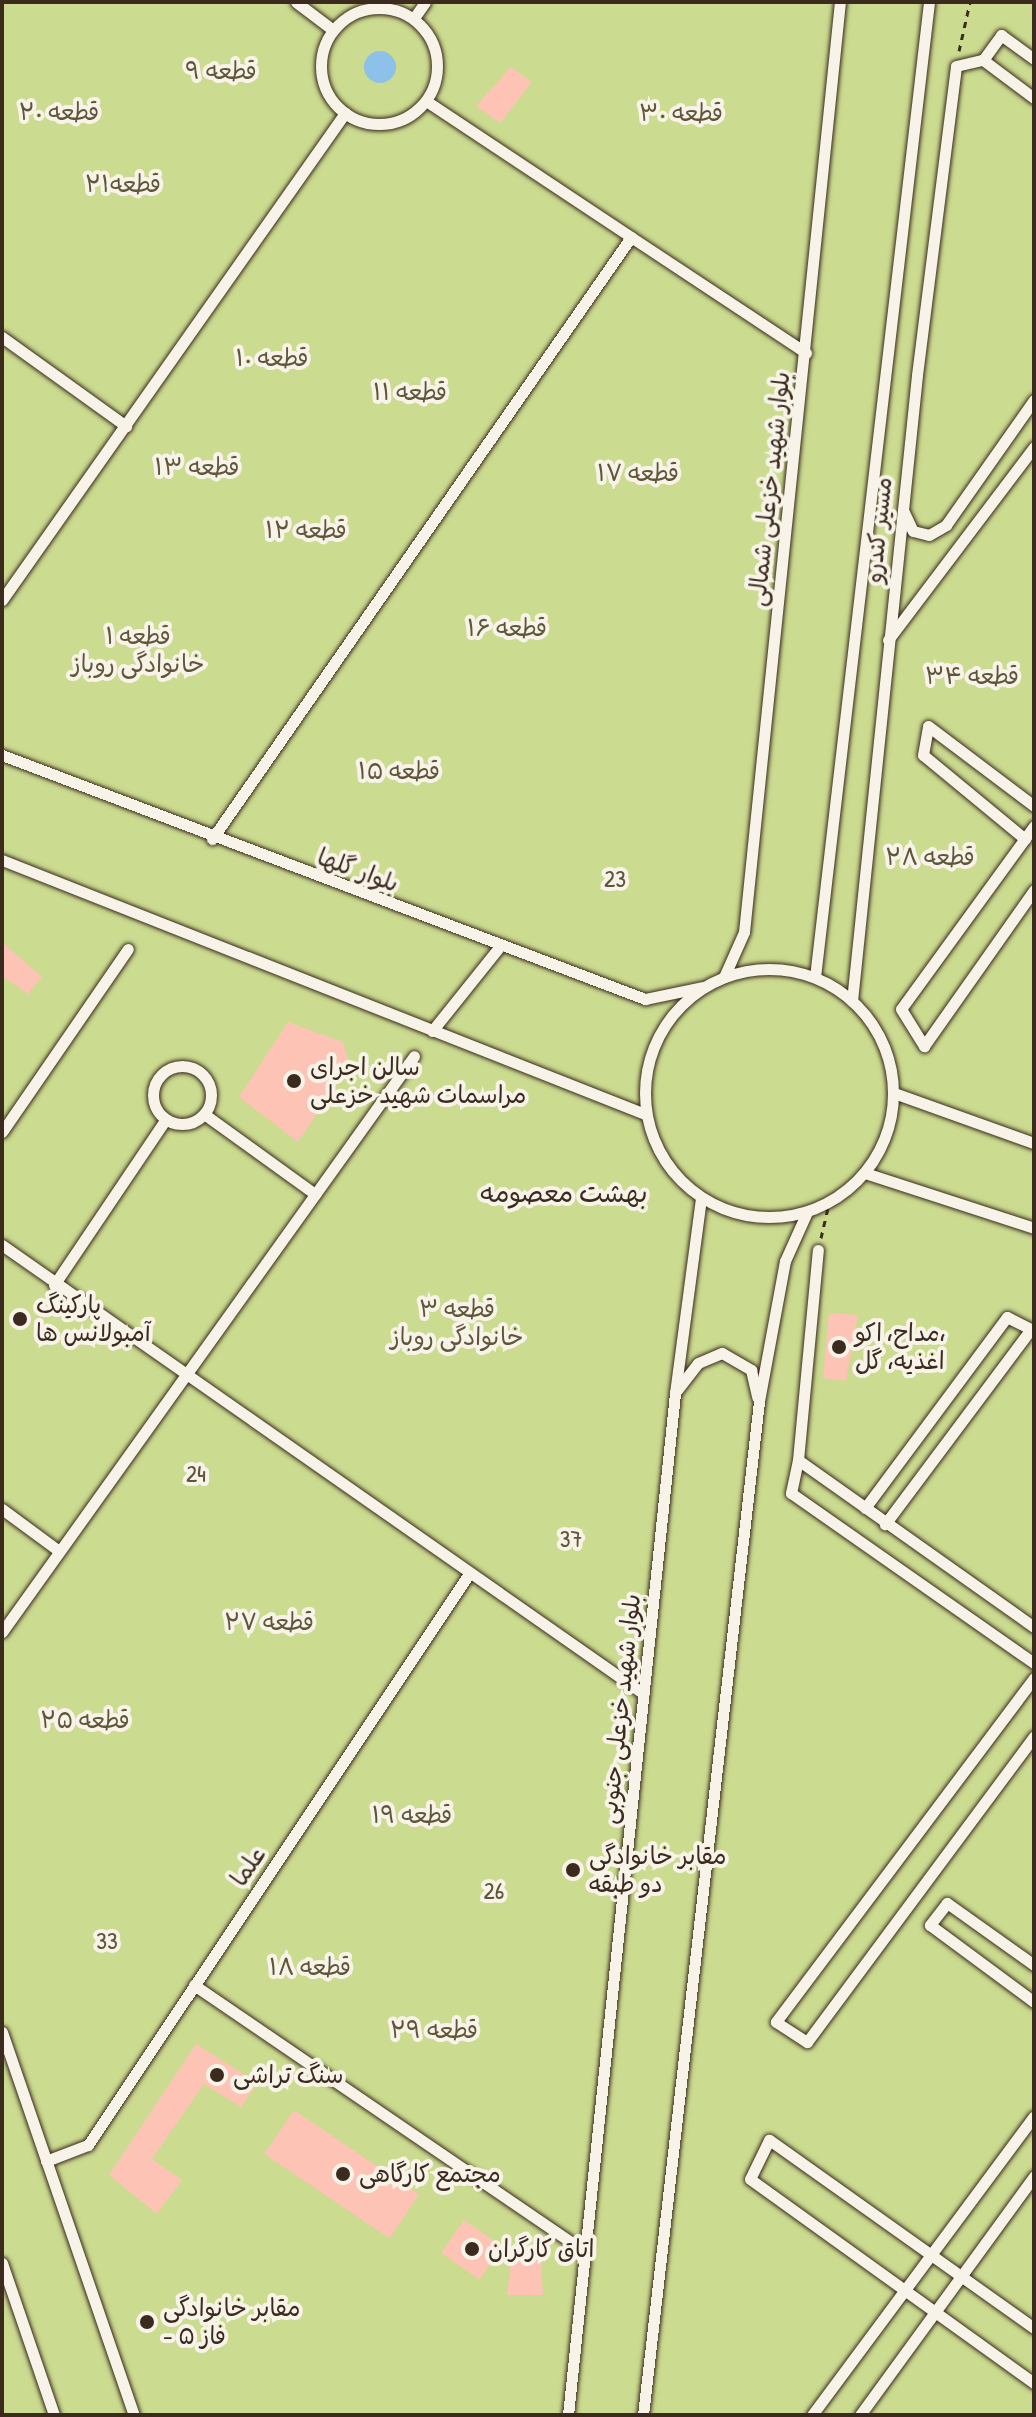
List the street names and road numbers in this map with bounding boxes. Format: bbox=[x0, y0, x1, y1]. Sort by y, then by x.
street label: بلوار شهید خزعلی شمالی bbox=[742, 370, 796, 608]
street label: مسیر کندرو bbox=[858, 476, 898, 584]
street label: بلوار گلها bbox=[313, 842, 403, 898]
street label: بلوار شهید خزعلی جنوبی bbox=[594, 1593, 646, 1825]
street label: علما bbox=[224, 1840, 272, 1892]

